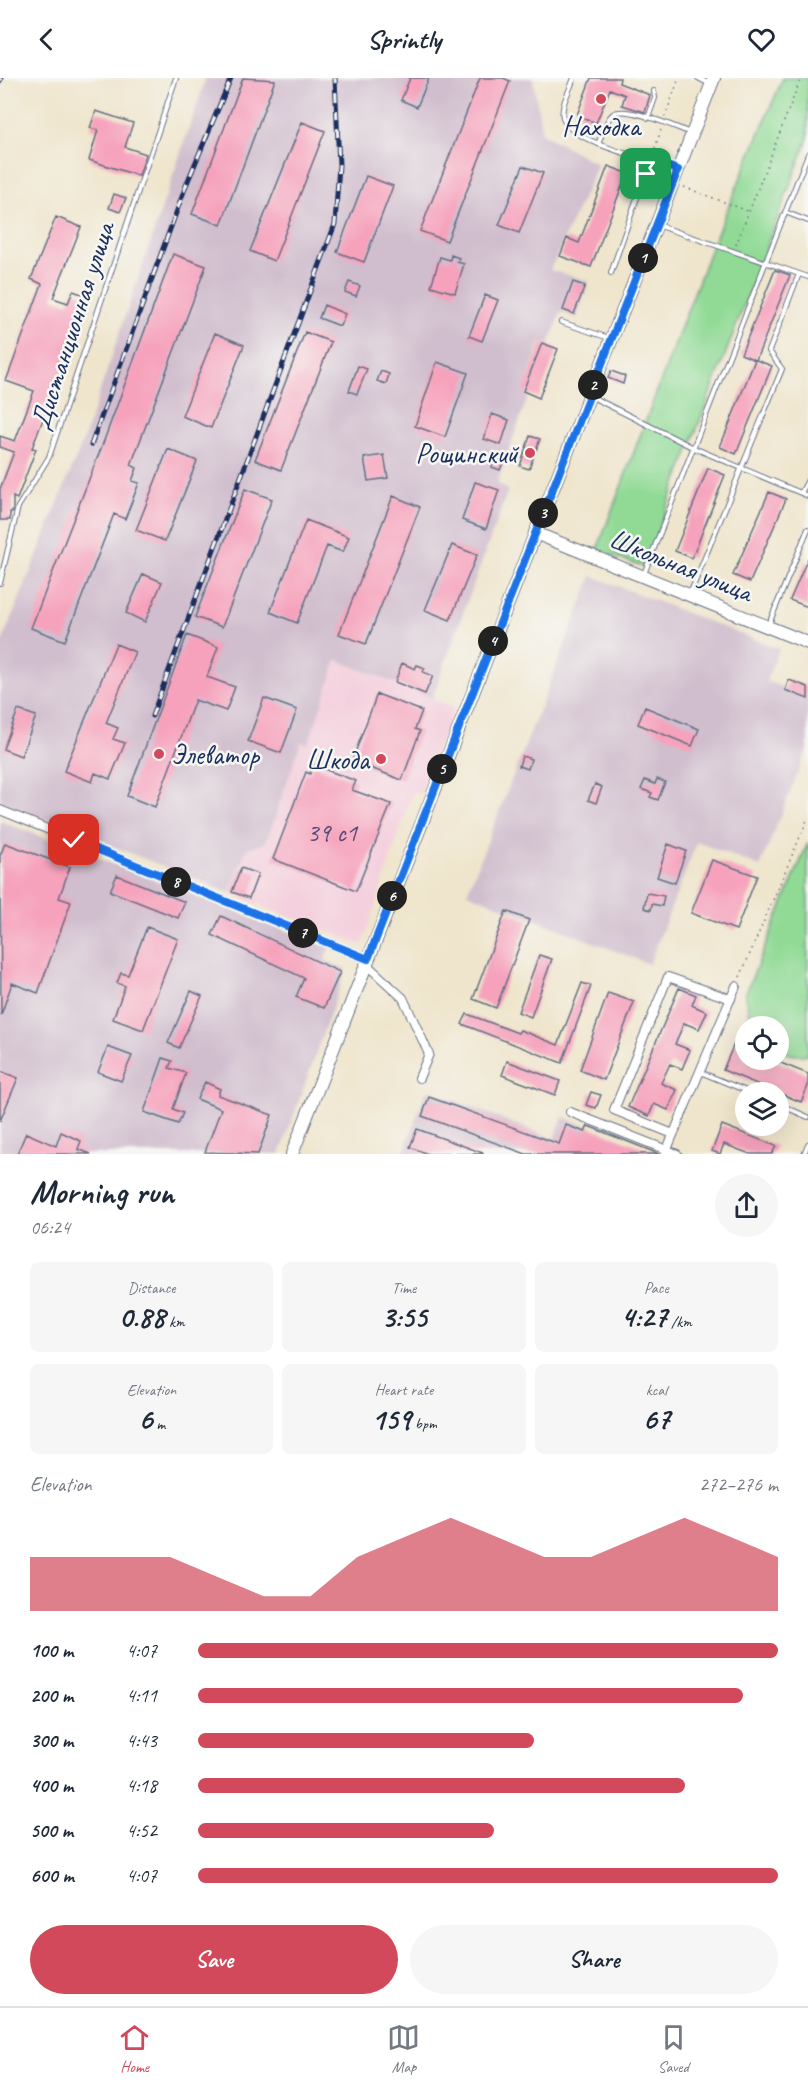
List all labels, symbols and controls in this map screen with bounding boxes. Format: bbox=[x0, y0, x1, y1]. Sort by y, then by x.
text: Sprintly bbox=[367, 22, 441, 56]
icon: back bbox=[30, 23, 63, 56]
icon: heart bbox=[745, 23, 778, 56]
marker: Находка bbox=[594, 92, 608, 106]
place label: Находка bbox=[562, 109, 643, 144]
pin bbox=[620, 148, 671, 199]
icon: arrive bbox=[629, 157, 662, 190]
street label: Дистанционная улица bbox=[22, 216, 123, 434]
pin: 1 bbox=[628, 243, 658, 273]
text: 1 bbox=[639, 248, 647, 268]
pin: 2 bbox=[578, 370, 608, 400]
text: 2 bbox=[589, 375, 597, 395]
place label: Рощинский bbox=[415, 436, 519, 471]
marker: Рощинский bbox=[523, 446, 537, 460]
pin: 3 bbox=[528, 498, 558, 528]
text: 3 bbox=[539, 503, 547, 523]
street label: Школьная улица bbox=[604, 520, 760, 610]
pin: 4 bbox=[478, 626, 508, 656]
text: 4 bbox=[489, 631, 497, 651]
place label: Элеватор bbox=[171, 737, 260, 772]
place label: Шкода bbox=[306, 742, 371, 777]
marker: Элеватор bbox=[152, 747, 166, 761]
marker: Шкода bbox=[374, 752, 388, 766]
pin: 5 bbox=[427, 754, 457, 784]
text: 5 bbox=[439, 759, 445, 779]
pin bbox=[48, 814, 99, 865]
house number: 39 с1 bbox=[307, 816, 359, 849]
icon: check bbox=[57, 823, 90, 856]
pin: 8 bbox=[161, 867, 191, 897]
text: 8 bbox=[172, 872, 180, 892]
pin: 6 bbox=[377, 881, 407, 911]
text: 6 bbox=[388, 886, 396, 906]
pin: 7 bbox=[288, 918, 318, 948]
text: 7 bbox=[299, 923, 307, 943]
map controls bbox=[735, 1016, 789, 1136]
button: locate bbox=[735, 1016, 789, 1070]
button: layers bbox=[735, 1082, 789, 1136]
text: Morning run bbox=[30, 1171, 174, 1213]
button: share bbox=[715, 1174, 778, 1237]
text: 06:24 bbox=[30, 1215, 70, 1240]
text: Distance bbox=[128, 1278, 176, 1298]
text: Time bbox=[392, 1278, 416, 1298]
text: Pace bbox=[644, 1278, 669, 1298]
text: 0.88 bbox=[119, 1298, 165, 1336]
text: 3:55 bbox=[381, 1298, 427, 1336]
text: 4:27 bbox=[621, 1298, 667, 1336]
text: km bbox=[165, 1312, 185, 1332]
text: /km bbox=[667, 1312, 692, 1332]
text: Elevation bbox=[127, 1380, 176, 1400]
text: Heart rate bbox=[375, 1380, 433, 1400]
text: kcal bbox=[646, 1380, 667, 1400]
text: 6 bbox=[138, 1400, 152, 1438]
text: 159 bbox=[371, 1400, 411, 1438]
text: 67 bbox=[643, 1400, 670, 1438]
text: m bbox=[152, 1414, 165, 1434]
text: bpm bbox=[411, 1414, 437, 1434]
text: Elevation bbox=[30, 1472, 92, 1497]
text: 272–276 m bbox=[699, 1472, 778, 1497]
text: 100 m bbox=[30, 1638, 73, 1663]
text: 4:07 bbox=[126, 1638, 157, 1663]
text: 200 m bbox=[30, 1683, 73, 1708]
text: 4:11 bbox=[126, 1683, 157, 1708]
text: 300 m bbox=[30, 1728, 73, 1753]
text: 4:43 bbox=[126, 1728, 157, 1753]
text: 400 m bbox=[30, 1773, 73, 1798]
text: 4:18 bbox=[126, 1773, 157, 1798]
text: 500 m bbox=[30, 1818, 73, 1843]
text: 4:52 bbox=[126, 1818, 157, 1843]
text: 600 m bbox=[30, 1863, 74, 1888]
text: 4:07 bbox=[126, 1863, 157, 1888]
button: Save bbox=[30, 1925, 398, 1994]
button: Share bbox=[410, 1925, 778, 1994]
tab: Home bbox=[118, 2021, 151, 2077]
tab: Map bbox=[387, 2021, 420, 2077]
tab: Saved bbox=[657, 2021, 690, 2077]

